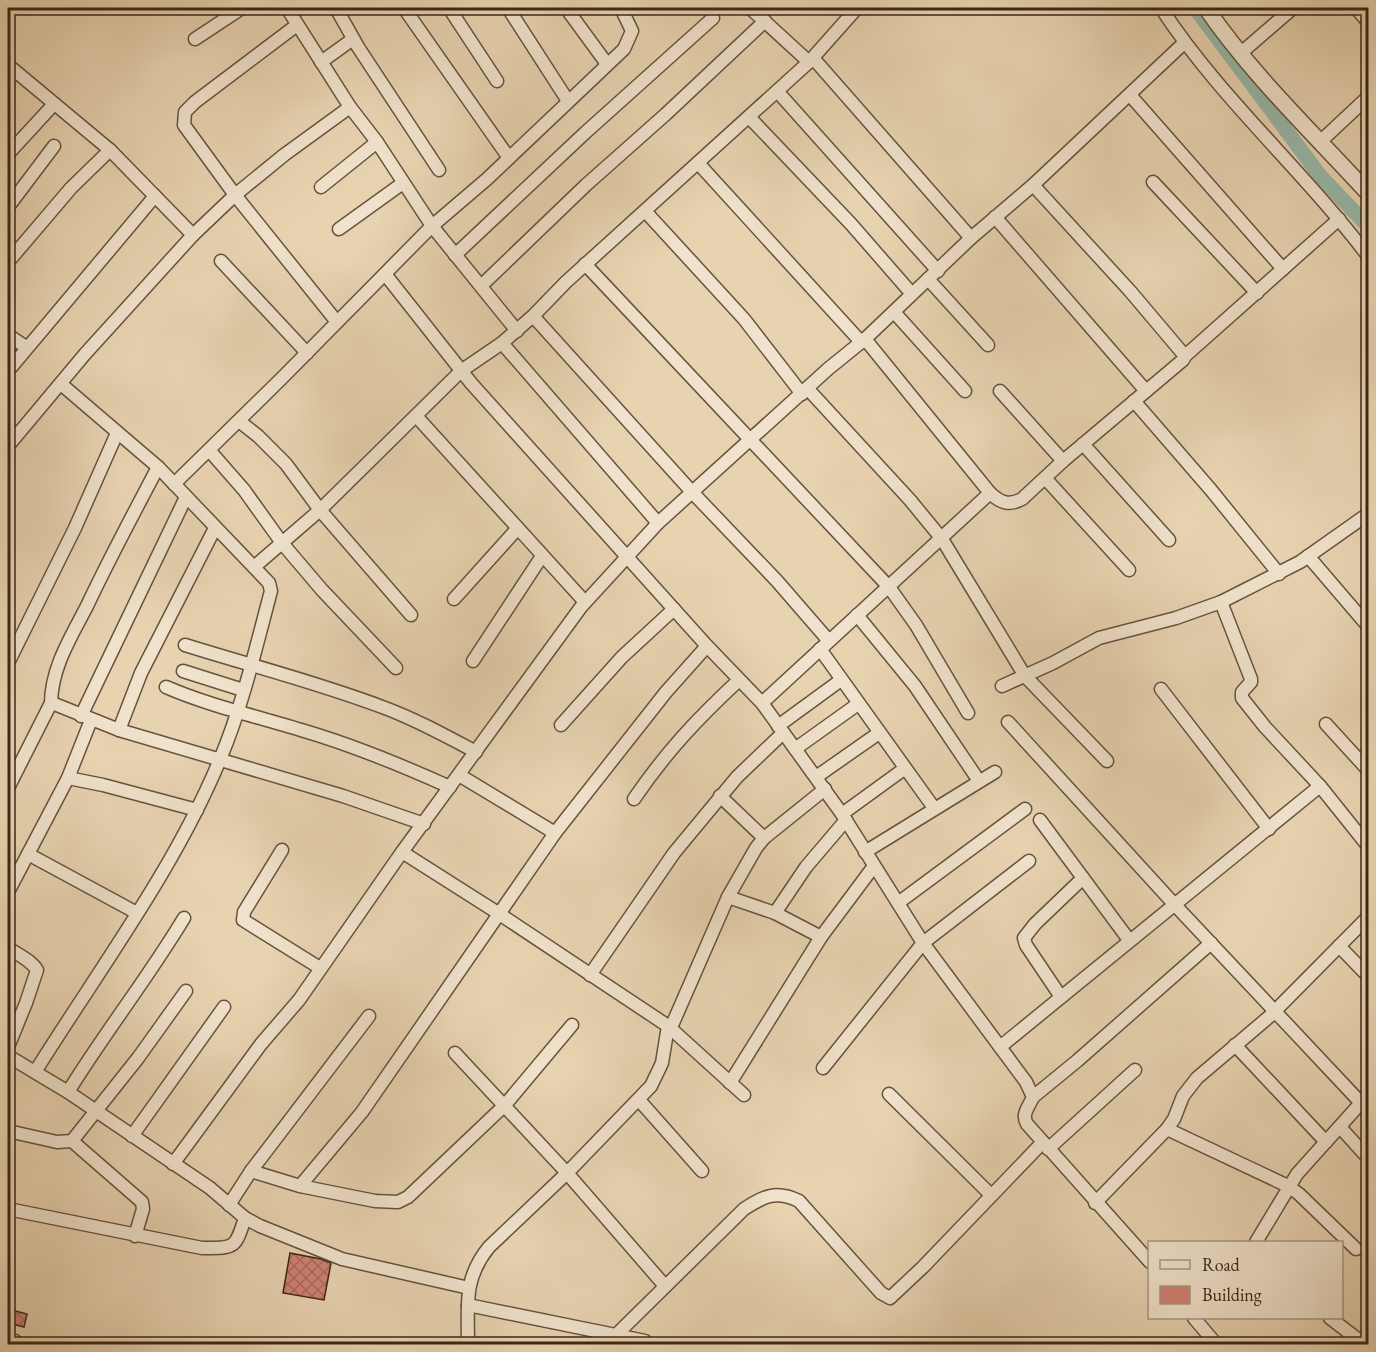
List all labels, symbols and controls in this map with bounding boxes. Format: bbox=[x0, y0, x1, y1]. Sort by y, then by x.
legend bbox=[1148, 1241, 1343, 1319]
text: Road bbox=[1202, 1253, 1241, 1276]
text: Building bbox=[1202, 1283, 1262, 1306]

